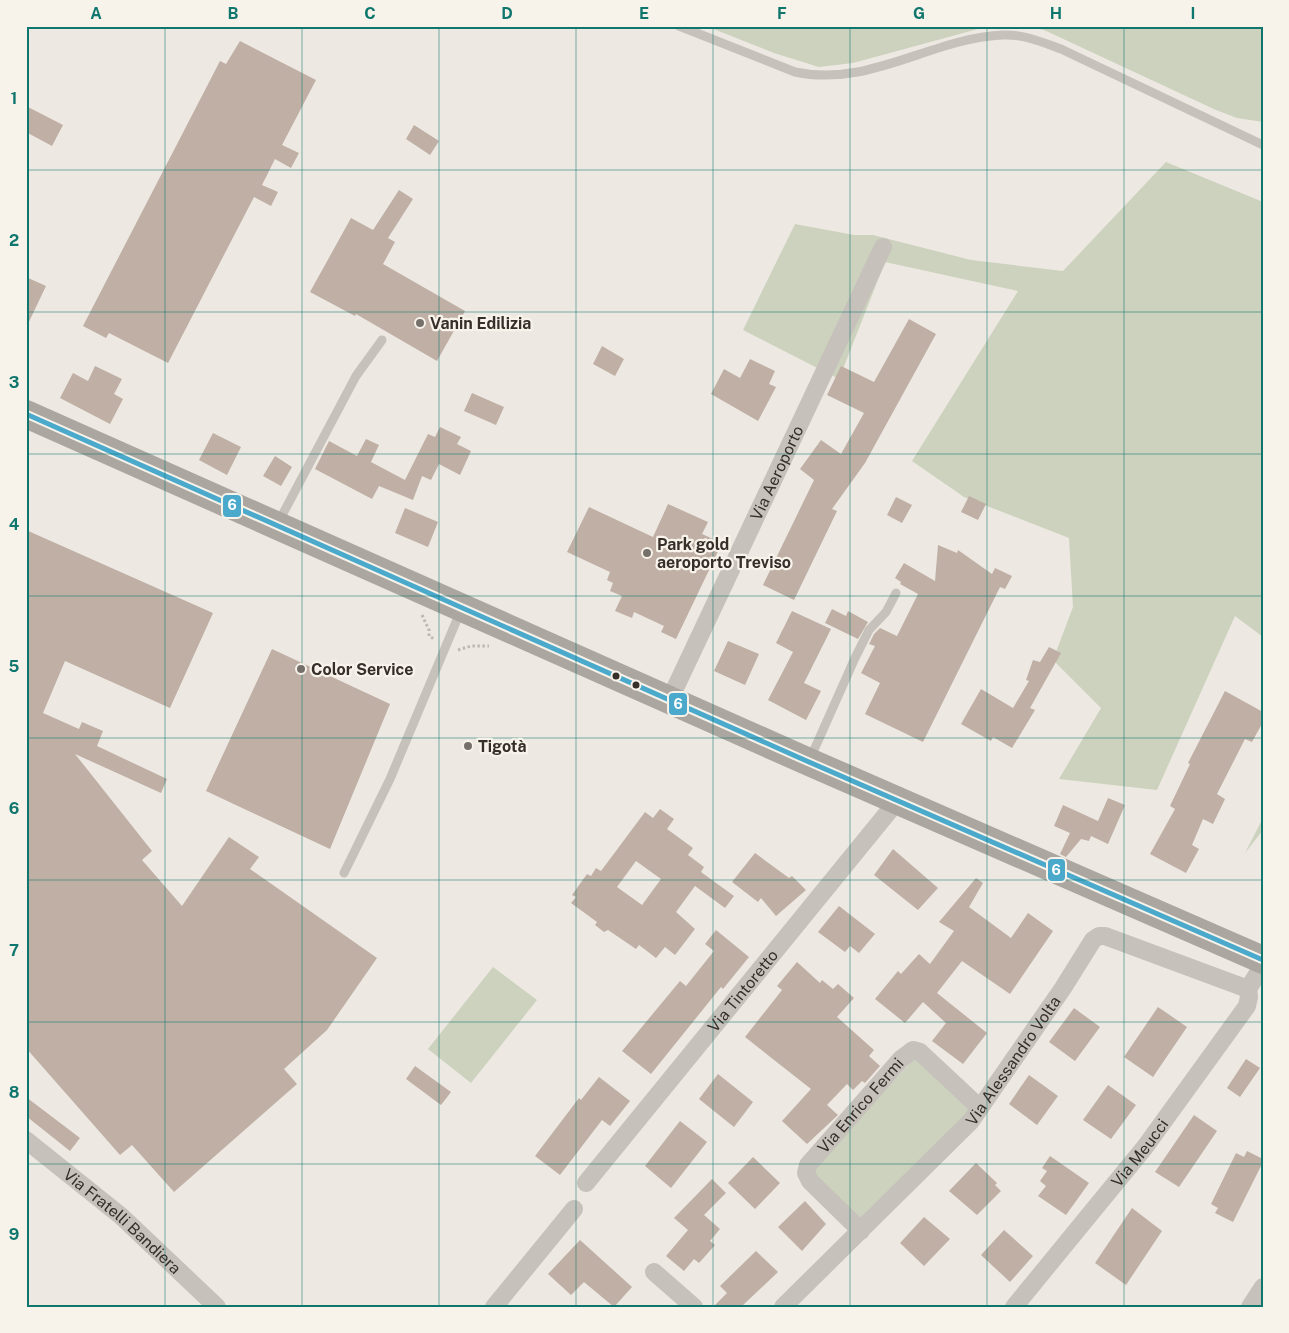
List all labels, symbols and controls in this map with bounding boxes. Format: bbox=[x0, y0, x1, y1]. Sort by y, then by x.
text: A bbox=[90, 4, 102, 23]
text: B bbox=[228, 4, 239, 23]
text: C bbox=[364, 4, 376, 23]
text: D bbox=[501, 4, 513, 23]
text: E bbox=[639, 4, 649, 23]
text: F bbox=[777, 4, 787, 23]
text: G bbox=[913, 4, 925, 23]
text: H bbox=[1050, 4, 1062, 23]
text: I bbox=[1191, 4, 1195, 23]
text: 1 bbox=[11, 89, 17, 108]
text: 2 bbox=[9, 231, 19, 250]
place label: Vanin Edilizia bbox=[430, 314, 531, 333]
marker: Vanin Edilizia bbox=[414, 317, 426, 329]
text: 3 bbox=[9, 373, 19, 392]
street label: Via Aeroporto bbox=[746, 422, 807, 523]
line badge: 6 bbox=[222, 494, 242, 518]
text: 6 bbox=[227, 497, 237, 513]
text: 4 bbox=[9, 515, 20, 534]
place label: Park gold aeroporto Treviso bbox=[657, 535, 791, 572]
marker: Park gold aeroporto Treviso bbox=[641, 547, 653, 559]
text: 5 bbox=[9, 657, 20, 676]
place label: Color Service bbox=[311, 660, 413, 679]
marker: Color Service bbox=[295, 663, 307, 675]
unlabelled marker bbox=[611, 671, 621, 681]
unlabelled marker bbox=[631, 680, 641, 690]
line badge: 6 bbox=[668, 692, 688, 716]
text: 6 bbox=[673, 696, 683, 712]
place label: Tigotà bbox=[478, 737, 527, 756]
marker: Tigotà bbox=[462, 740, 474, 752]
text: 6 bbox=[9, 799, 19, 818]
line badge: 6 bbox=[1047, 858, 1066, 882]
text: 6 bbox=[1051, 862, 1061, 878]
text: 7 bbox=[9, 941, 19, 960]
street label: Via Tintoretto bbox=[704, 946, 782, 1036]
street label: Via Alessandro Volta bbox=[961, 992, 1064, 1129]
street label: Via Enrico Fermi bbox=[813, 1054, 907, 1157]
text: 8 bbox=[9, 1083, 20, 1102]
street label: Via Meucci bbox=[1107, 1115, 1172, 1190]
street label: Via Fratelli Bandiera bbox=[60, 1164, 185, 1278]
text: 9 bbox=[9, 1225, 19, 1244]

